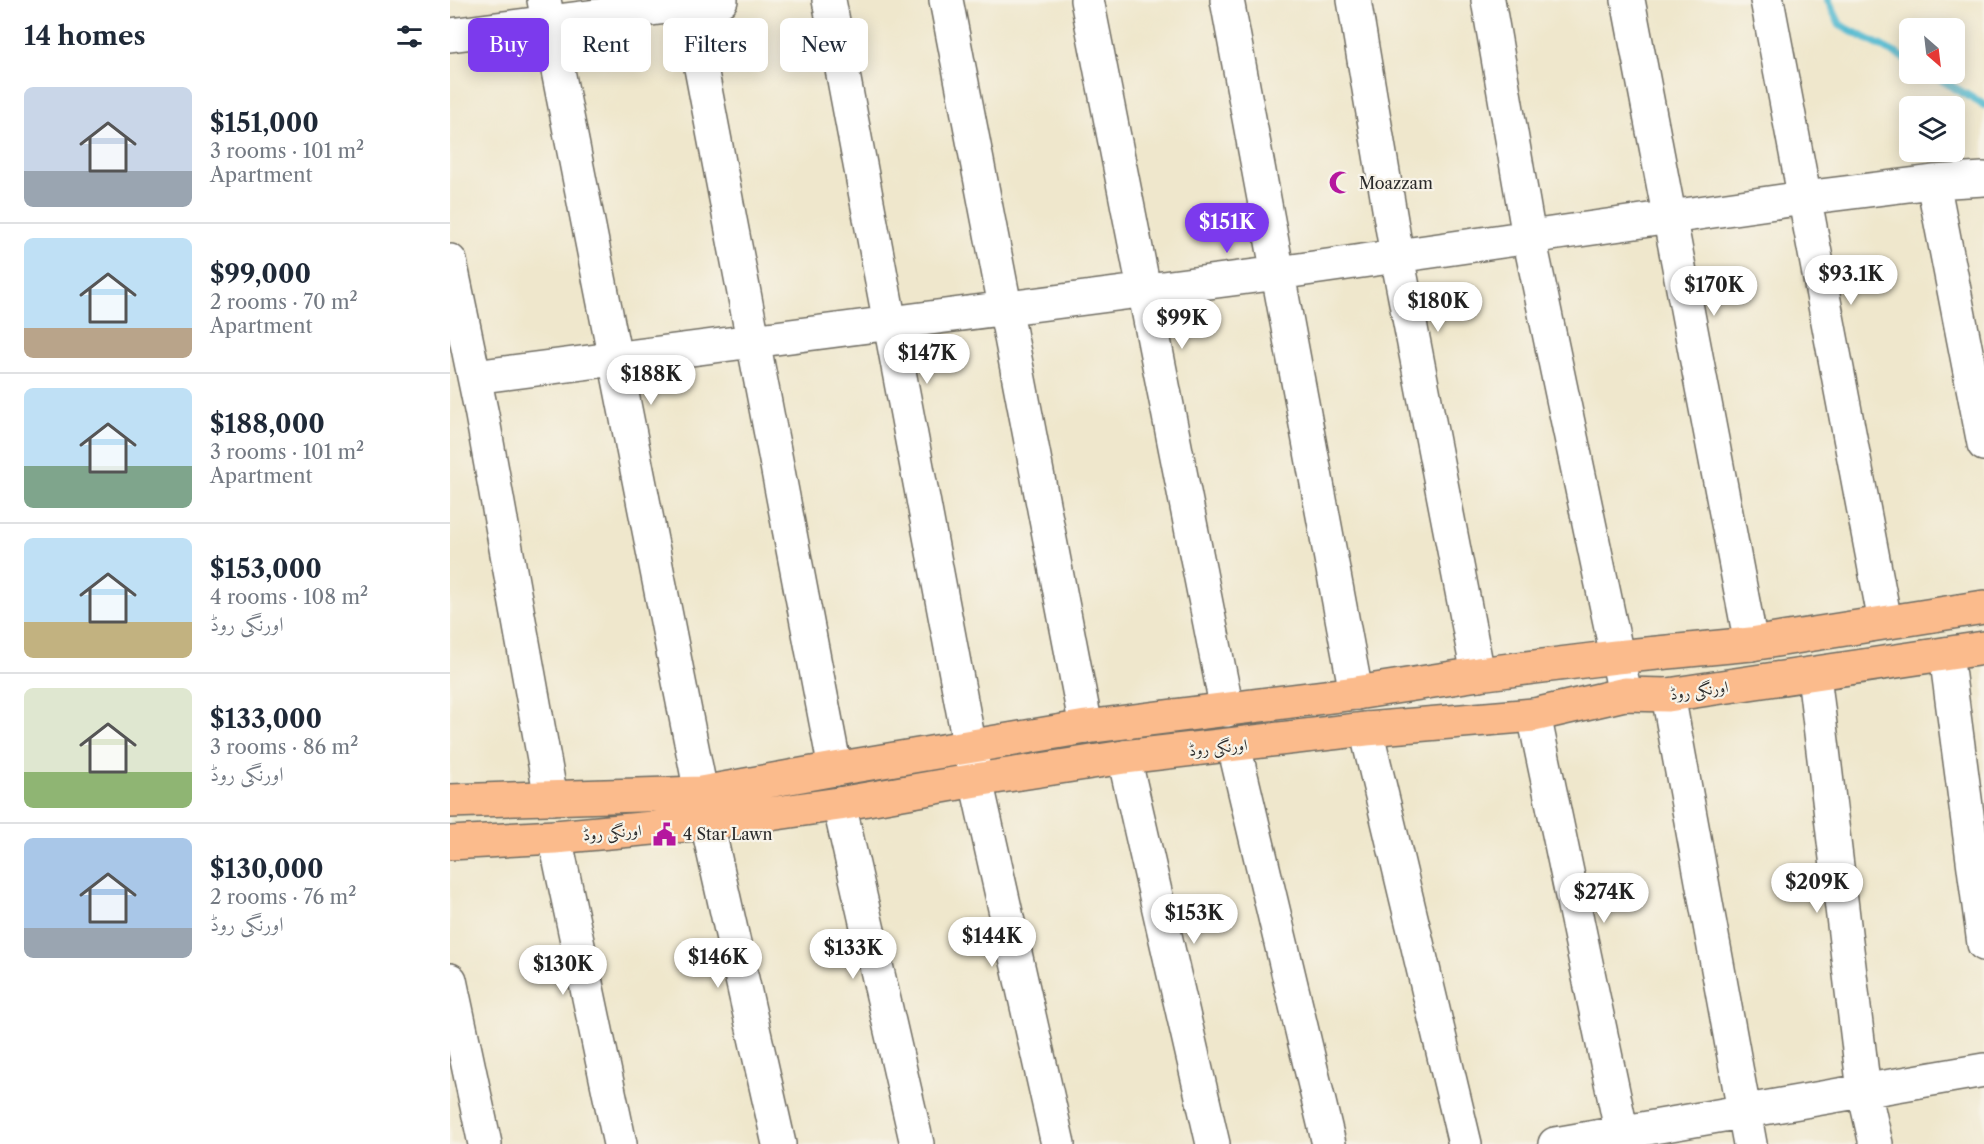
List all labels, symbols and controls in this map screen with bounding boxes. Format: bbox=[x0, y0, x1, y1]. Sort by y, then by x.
chip: Buy bbox=[468, 18, 549, 72]
chip: Rent bbox=[561, 18, 651, 72]
chip: Filters bbox=[663, 18, 768, 72]
chip: New bbox=[780, 18, 868, 72]
north arrow bbox=[1899, 18, 1965, 84]
map controls bbox=[1899, 18, 1965, 162]
text: 14 homes bbox=[24, 20, 146, 52]
icon: filters bbox=[393, 20, 426, 53]
button: layers bbox=[1899, 96, 1965, 162]
text: $151,000 bbox=[210, 107, 319, 139]
icon: home bbox=[72, 111, 144, 183]
text: 3 rooms · 101 m² bbox=[210, 139, 364, 163]
text: Apartment bbox=[210, 163, 313, 187]
mosque icon: Moazzam bbox=[1328, 170, 1354, 196]
place label: Moazzam bbox=[1359, 173, 1433, 193]
pin: $151K bbox=[1185, 203, 1269, 254]
text: $151K bbox=[1199, 210, 1255, 234]
pin: $93.1K bbox=[1802, 255, 1900, 306]
text: $99,000 bbox=[210, 258, 311, 290]
icon: home bbox=[72, 262, 144, 334]
text: $93.1K bbox=[1819, 262, 1883, 286]
pin: $170K bbox=[1672, 266, 1756, 317]
text: $170K bbox=[1684, 273, 1744, 297]
pin: $180K bbox=[1396, 282, 1480, 333]
text: $180K bbox=[1407, 289, 1469, 313]
text: 2 rooms · 70 m² bbox=[210, 290, 358, 314]
pin: $99K bbox=[1146, 299, 1218, 350]
text: $99K bbox=[1156, 306, 1208, 330]
text: Apartment bbox=[210, 314, 313, 338]
pin: $147K bbox=[885, 334, 969, 385]
text: $147K bbox=[898, 341, 956, 365]
pin: $188K bbox=[609, 355, 693, 406]
text: $188K bbox=[621, 362, 681, 386]
text: $188,000 bbox=[210, 408, 325, 440]
icon: home bbox=[72, 412, 144, 484]
text: 3 rooms · 101 m² bbox=[210, 440, 364, 464]
text: Apartment bbox=[210, 464, 313, 488]
text: $153,000 bbox=[210, 553, 322, 585]
icon: home bbox=[72, 562, 144, 634]
text: 4 rooms · 108 m² bbox=[210, 585, 368, 609]
text: اورنگی روڈ bbox=[210, 612, 284, 636]
street label: اورنگی روڈ bbox=[1668, 676, 1730, 706]
text: $133,000 bbox=[210, 703, 322, 735]
icon: home bbox=[72, 712, 144, 784]
street label: اورنگی روڈ bbox=[1188, 734, 1249, 762]
text: 3 rooms · 86 m² bbox=[210, 735, 358, 759]
text: اورنگی روڈ bbox=[210, 762, 284, 786]
street label: اورنگی روڈ bbox=[582, 819, 642, 847]
public building icon: 4 Star Lawn bbox=[652, 821, 678, 847]
place label: 4 Star Lawn bbox=[683, 824, 773, 844]
text: $130,000 bbox=[210, 853, 324, 885]
icon: home bbox=[72, 862, 144, 934]
pin: $209K bbox=[1775, 863, 1859, 914]
text: $209K bbox=[1785, 870, 1849, 894]
pin: $274K bbox=[1562, 873, 1646, 924]
text: $274K bbox=[1574, 880, 1634, 904]
text: 2 rooms · 76 m² bbox=[210, 885, 356, 909]
pin: $153K bbox=[1152, 894, 1236, 945]
text: $153K bbox=[1165, 901, 1223, 925]
text: اورنگی روڈ bbox=[210, 912, 284, 936]
pin: $144K bbox=[950, 917, 1034, 968]
text: $144K bbox=[962, 924, 1022, 948]
pin: $133K bbox=[811, 929, 895, 980]
text: $133K bbox=[824, 936, 882, 960]
pin: $146K bbox=[676, 938, 760, 989]
pin: $130K bbox=[521, 945, 605, 996]
text: $146K bbox=[688, 945, 748, 969]
text: $130K bbox=[533, 952, 593, 976]

